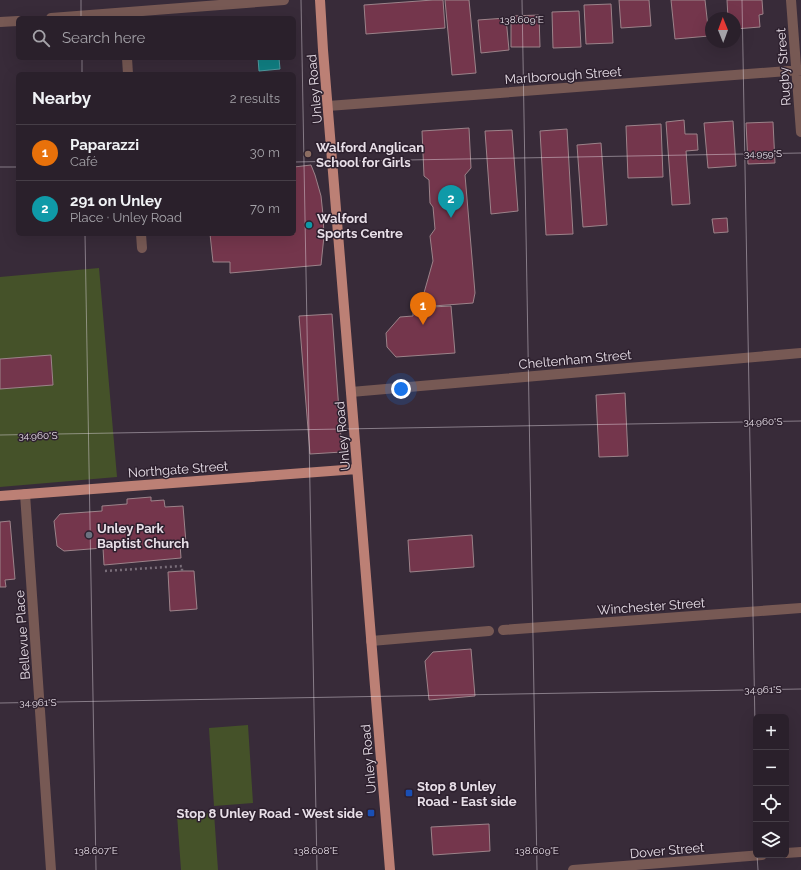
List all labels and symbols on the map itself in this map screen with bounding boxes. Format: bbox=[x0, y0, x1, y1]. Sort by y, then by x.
north arrow bbox=[705, 12, 741, 48]
text: 138.609°E bbox=[500, 14, 544, 25]
street label: Rugby Street bbox=[773, 27, 794, 106]
street label: Unley Road bbox=[304, 54, 325, 124]
street label: Marlborough Street bbox=[504, 64, 623, 87]
place label: Walford Anglican School for Girls bbox=[316, 140, 424, 170]
text: 34.959°S bbox=[744, 148, 782, 159]
marker: Walford Anglican School for Girls bbox=[303, 149, 313, 159]
pin: 2 bbox=[438, 185, 464, 218]
place label: Walford Sports Centre bbox=[317, 211, 403, 241]
marker: Walford Sports Centre bbox=[304, 220, 314, 230]
pin: 1 bbox=[410, 292, 436, 325]
street label: Cheltenham Street bbox=[518, 347, 633, 372]
your location bbox=[391, 379, 411, 399]
street label: Unley Road bbox=[332, 401, 353, 471]
text: 34.960°S bbox=[743, 416, 783, 427]
text: 34.960°S bbox=[18, 430, 58, 441]
street label: Northgate Street bbox=[127, 458, 229, 480]
place label: Unley Park Baptist Church bbox=[97, 521, 189, 551]
marker: Unley Park Baptist Church bbox=[84, 530, 94, 540]
street label: Bellevue Place bbox=[12, 589, 33, 680]
street label: Winchester Street bbox=[597, 595, 706, 618]
text: 34.961°S bbox=[744, 684, 782, 695]
text: 34.961°S bbox=[19, 697, 57, 708]
street label: Unley Road bbox=[358, 724, 379, 794]
place label: Stop 8 Unley Road - East side bbox=[417, 779, 517, 809]
marker: Stop 8 Unley Road - East side bbox=[404, 788, 414, 798]
place label: Stop 8 Unley Road - West side bbox=[177, 806, 363, 821]
marker: Stop 8 Unley Road - West side bbox=[366, 808, 376, 818]
street label: Dover Street bbox=[629, 840, 706, 861]
text: 138.607°E bbox=[74, 845, 118, 856]
text: 138.608°E bbox=[294, 845, 338, 856]
text: 138.609°E bbox=[515, 845, 559, 856]

